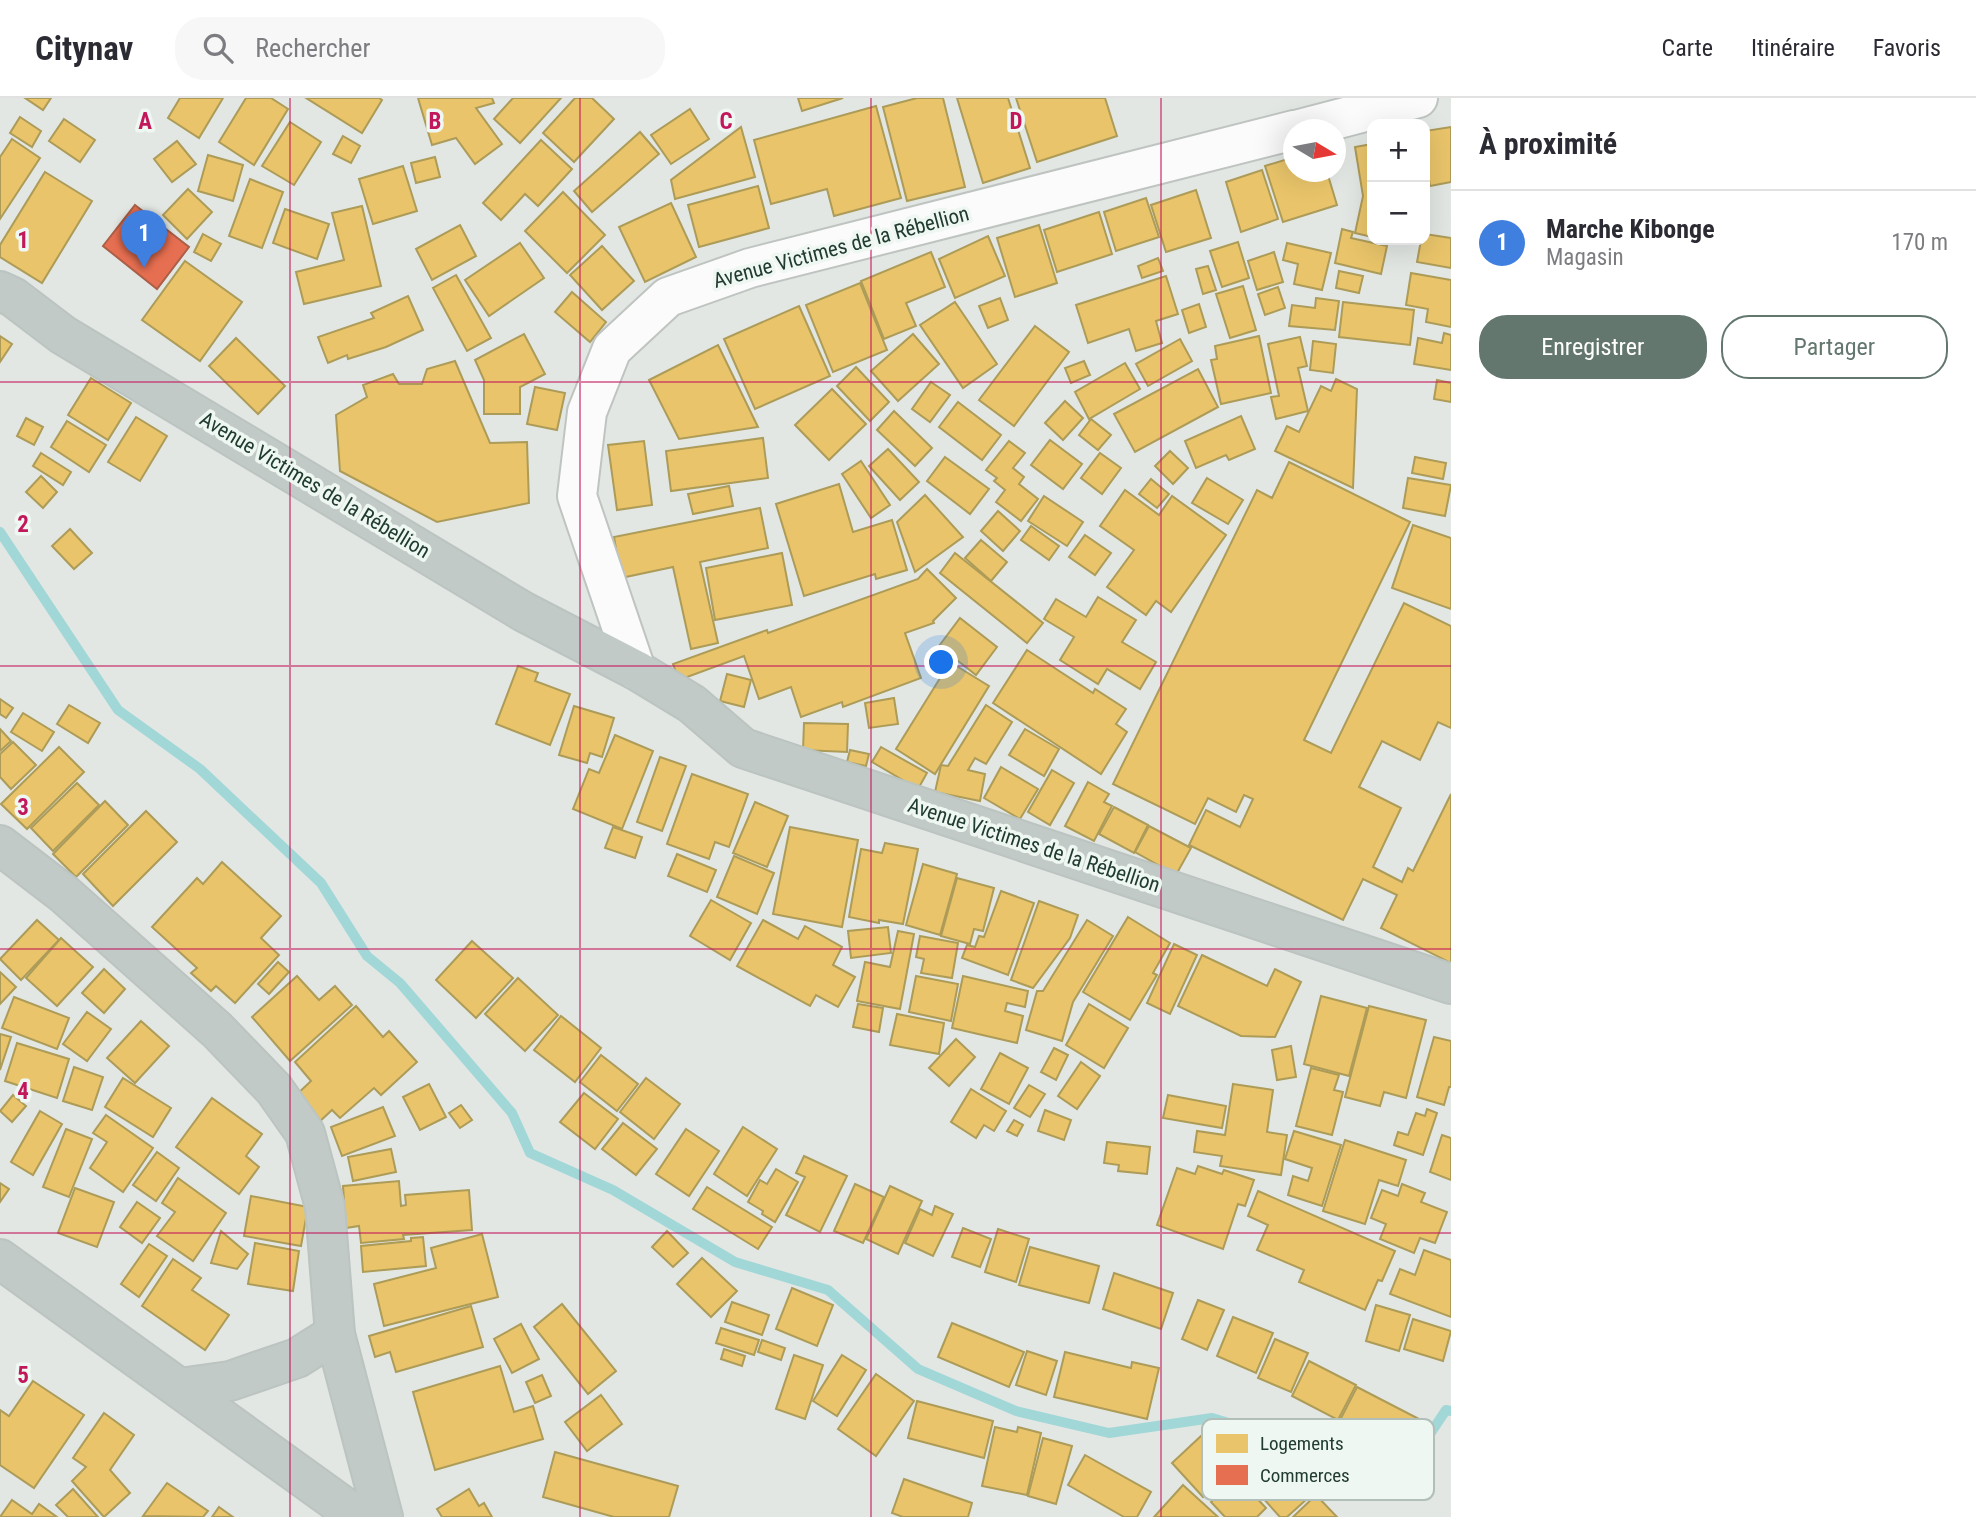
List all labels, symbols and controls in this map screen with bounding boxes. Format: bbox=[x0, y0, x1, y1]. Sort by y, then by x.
search box bbox=[175, 17, 665, 80]
text: Citynav bbox=[35, 29, 133, 68]
icon: search bbox=[199, 29, 237, 67]
text: Rechercher bbox=[255, 33, 370, 63]
text: Carte bbox=[1662, 34, 1713, 62]
text: Itinéraire bbox=[1751, 34, 1835, 62]
text: Favoris bbox=[1873, 34, 1941, 62]
text: A bbox=[138, 108, 152, 135]
text: B bbox=[429, 108, 441, 135]
text: C bbox=[719, 108, 733, 135]
text: D bbox=[1010, 108, 1023, 135]
north arrow bbox=[1283, 119, 1346, 182]
map controls bbox=[1367, 119, 1430, 245]
button: + bbox=[1367, 119, 1430, 182]
text: À proximité bbox=[1479, 126, 1617, 161]
button: − bbox=[1367, 182, 1430, 245]
street label: Avenue Victimes de la Rébellion bbox=[710, 201, 972, 293]
pin: 1 bbox=[121, 210, 167, 268]
text: Marche Kibonge bbox=[1546, 214, 1715, 244]
text: 1 bbox=[17, 227, 29, 254]
text: 1 bbox=[1496, 229, 1508, 256]
text: 170 m bbox=[1891, 229, 1948, 256]
text: Magasin bbox=[1546, 244, 1624, 271]
button: Enregistrer bbox=[1479, 315, 1707, 379]
button: Partager bbox=[1721, 315, 1948, 379]
street label: Avenue Victimes de la Rébellion bbox=[196, 407, 434, 563]
text: 2 bbox=[17, 511, 29, 538]
your location bbox=[924, 645, 958, 679]
street label: Avenue Victimes de la Rébellion bbox=[905, 793, 1163, 897]
text: 3 bbox=[17, 794, 29, 821]
text: 4 bbox=[17, 1078, 29, 1105]
text: 5 bbox=[17, 1362, 29, 1389]
legend bbox=[1202, 1419, 1434, 1500]
text: Logements bbox=[1260, 1432, 1344, 1455]
text: Commerces bbox=[1260, 1464, 1350, 1487]

